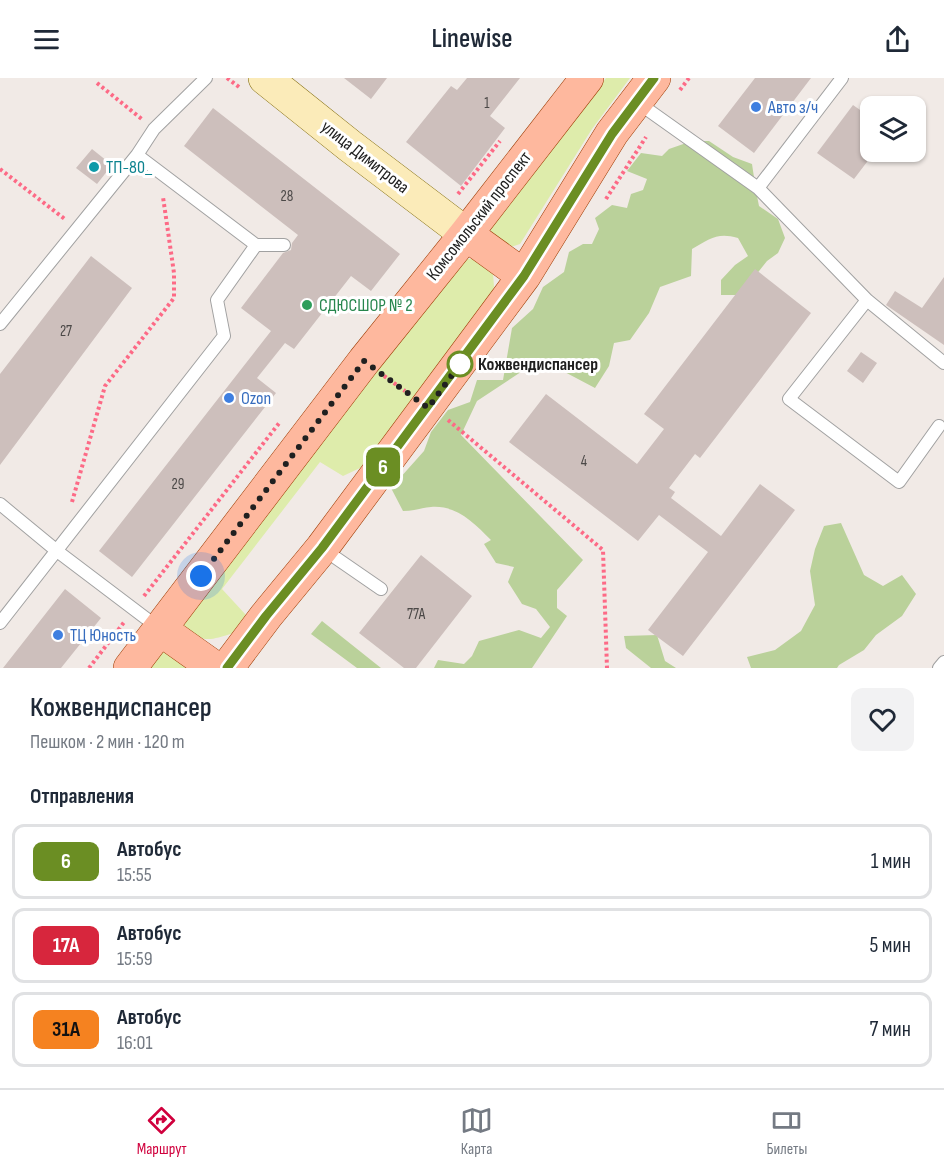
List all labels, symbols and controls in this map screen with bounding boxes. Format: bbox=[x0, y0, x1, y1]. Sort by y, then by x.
icon: menu bbox=[30, 23, 63, 56]
text: Linewise bbox=[431, 23, 513, 55]
icon: share bbox=[881, 23, 914, 56]
house number: 1 bbox=[484, 94, 490, 113]
map controls bbox=[860, 96, 926, 162]
button: layers bbox=[860, 96, 926, 162]
place label: Авто з/ч bbox=[767, 97, 818, 118]
marker: Авто з/ч bbox=[749, 100, 763, 114]
street label: улица Димитрова bbox=[317, 116, 413, 198]
street label: Комсомольский проспект bbox=[422, 147, 536, 285]
place label: ТП-80_ bbox=[106, 157, 153, 178]
marker: ТП-80_ bbox=[87, 160, 101, 174]
house number: 28 bbox=[281, 187, 293, 206]
place label: СДЮСШОР № 2 bbox=[319, 295, 413, 316]
marker: СДЮСШОР № 2 bbox=[300, 298, 314, 312]
house number: 27 bbox=[60, 322, 72, 341]
marker: Кожвендиспансер bbox=[447, 351, 473, 377]
place label: Кожвендиспансер bbox=[478, 354, 598, 375]
place label: Ozon bbox=[241, 388, 271, 409]
marker: Ozon bbox=[222, 391, 236, 405]
line badge: 6 bbox=[364, 448, 403, 486]
house number: 4 bbox=[581, 452, 587, 471]
text: 6 bbox=[378, 455, 388, 480]
house number: 29 bbox=[172, 475, 184, 494]
your location bbox=[186, 561, 216, 591]
house number: 77А bbox=[407, 605, 426, 624]
place label: ТЦ Юность bbox=[70, 625, 137, 646]
marker: ТЦ Юность bbox=[51, 628, 65, 642]
button: heart bbox=[851, 688, 914, 751]
text: Кожвендиспансер bbox=[30, 691, 212, 724]
text: Пешком · 2 мин · 120 m bbox=[30, 730, 185, 754]
text: Отправления bbox=[30, 783, 134, 810]
text: Автобус bbox=[117, 836, 182, 863]
text: 1 мин bbox=[871, 848, 911, 875]
text: 6 bbox=[61, 849, 71, 874]
text: 15:55 bbox=[117, 863, 152, 887]
text: Автобус bbox=[117, 920, 182, 947]
text: 5 мин bbox=[870, 932, 911, 959]
text: 17А bbox=[53, 933, 79, 958]
text: 15:59 bbox=[117, 947, 153, 971]
text: Автобус bbox=[117, 1004, 182, 1031]
text: 7 мин bbox=[870, 1016, 911, 1043]
text: 31А bbox=[52, 1017, 80, 1042]
text: 16:01 bbox=[117, 1031, 152, 1055]
tab: Маршрут bbox=[137, 1104, 187, 1159]
tab: Карта bbox=[460, 1104, 493, 1159]
tab: Билеты bbox=[766, 1104, 807, 1159]

